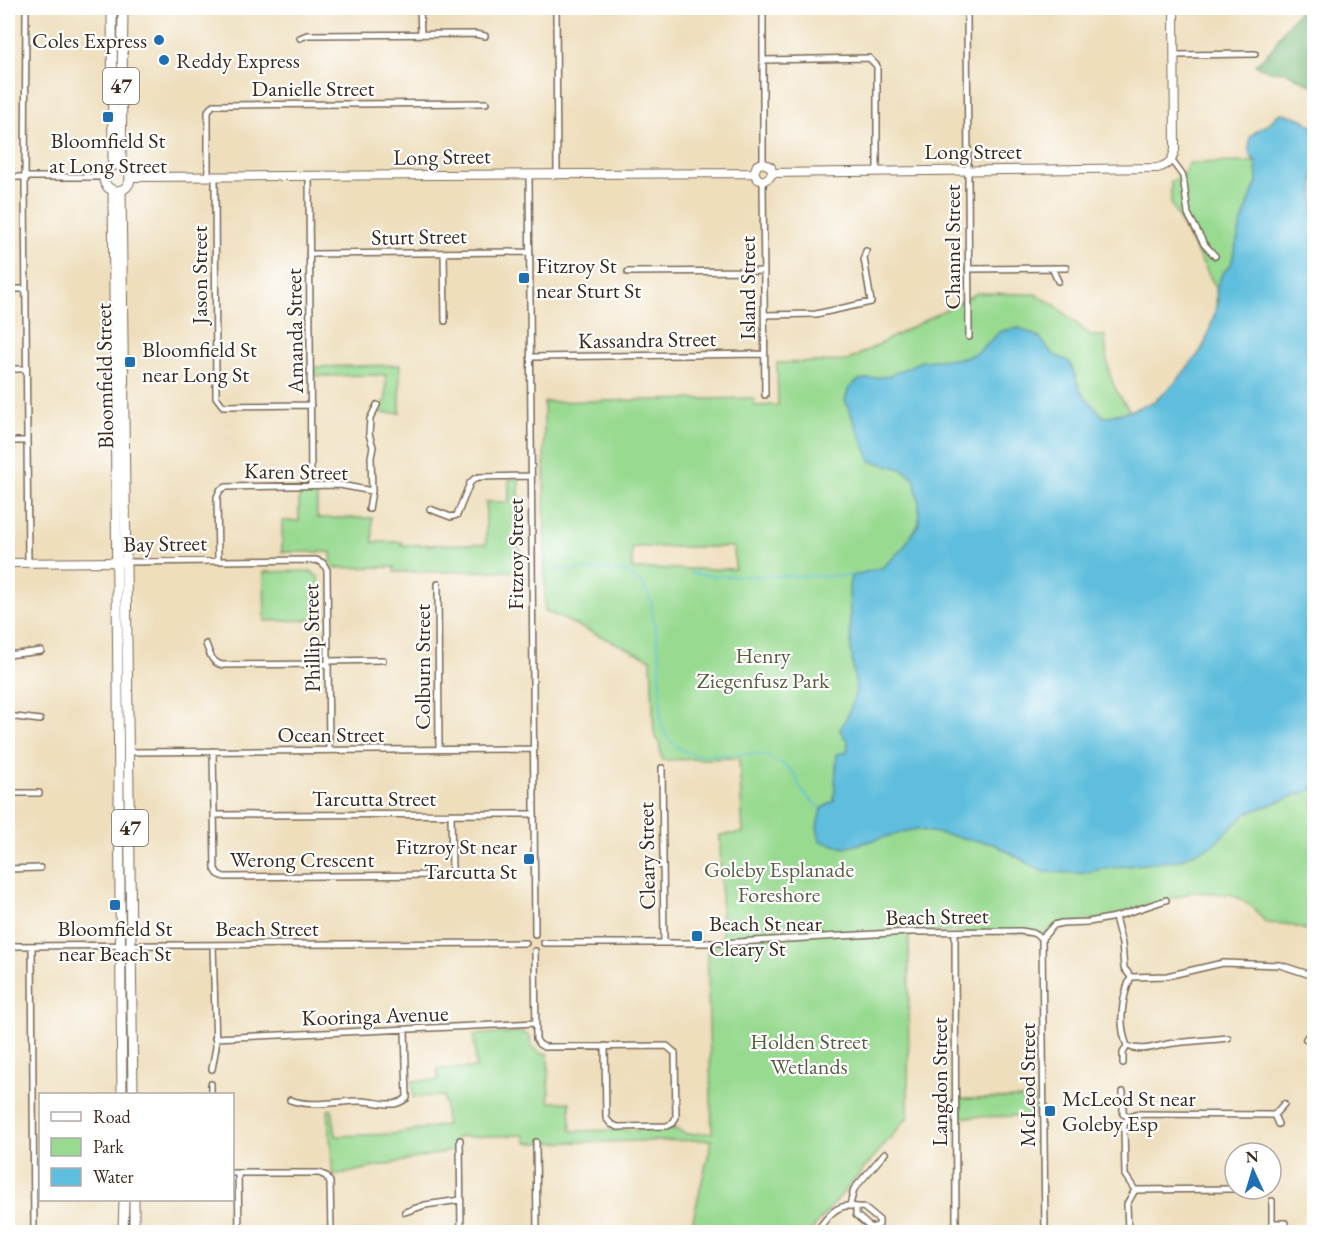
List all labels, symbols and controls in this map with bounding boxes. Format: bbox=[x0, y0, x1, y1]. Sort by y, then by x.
place label: Coles Express bbox=[32, 26, 147, 55]
marker: Coles Express bbox=[152, 33, 166, 47]
place label: Reddy Express bbox=[176, 46, 300, 75]
marker: Reddy Express bbox=[157, 53, 171, 67]
road number: 47 bbox=[103, 68, 139, 104]
street label: Danielle Street bbox=[252, 74, 375, 103]
marker: Bloomfield St at Long Street bbox=[101, 110, 115, 124]
place label: Bloomfield St at Long Street bbox=[49, 126, 167, 180]
street label: Long Street bbox=[924, 137, 1022, 166]
street label: Long Street bbox=[393, 141, 491, 172]
street label: Channel Street bbox=[938, 184, 967, 310]
street label: Sturt Street bbox=[371, 221, 467, 252]
street label: Jason Street bbox=[185, 226, 214, 326]
street label: Island Street bbox=[733, 236, 762, 340]
place label: Fitzroy St near Sturt St bbox=[536, 251, 641, 305]
street label: Amanda Street bbox=[279, 268, 310, 395]
marker: Fitzroy St near Sturt St bbox=[517, 271, 531, 285]
street label: Bloomfield Street bbox=[89, 303, 120, 449]
street label: Kassandra Street bbox=[578, 324, 717, 355]
place label: Bloomfield St near Long St bbox=[142, 335, 257, 389]
marker: Bloomfield St near Long St bbox=[123, 355, 137, 369]
street label: Karen Street bbox=[244, 456, 348, 487]
street label: Fitzroy Street bbox=[501, 498, 530, 610]
street label: Bay Street bbox=[123, 528, 207, 559]
street label: Phillip Street bbox=[296, 583, 327, 693]
street label: Colburn Street bbox=[408, 604, 437, 730]
park label: Henry Ziegenfusz Park bbox=[697, 641, 830, 695]
street label: Ocean Street bbox=[277, 720, 385, 749]
street label: Tarcutta Street bbox=[312, 784, 436, 813]
street label: Cleary Street bbox=[631, 802, 662, 910]
road number: 47 bbox=[112, 810, 148, 846]
place label: Fitzroy St near Tarcutta St bbox=[396, 832, 518, 886]
street label: Werong Crescent bbox=[230, 845, 374, 874]
marker: Fitzroy St near Tarcutta St bbox=[522, 852, 536, 866]
park label: Goleby Esplanade Foreshore bbox=[704, 855, 854, 909]
marker: Bloomfield St near Beach St bbox=[108, 898, 122, 912]
street label: Beach Street bbox=[885, 901, 989, 932]
place label: Beach St near Cleary St bbox=[709, 909, 822, 963]
place label: Bloomfield St near Beach St bbox=[57, 914, 173, 968]
street label: Beach Street bbox=[215, 914, 319, 943]
marker: Beach St near Cleary St bbox=[690, 929, 704, 943]
street label: Kooringa Avenue bbox=[301, 998, 449, 1033]
street label: Langdon Street bbox=[925, 1017, 954, 1147]
street label: McLeod Street bbox=[1013, 1023, 1042, 1147]
park label: Holden Street Wetlands bbox=[750, 1027, 868, 1081]
place label: McLeod St near Goleby Esp bbox=[1062, 1084, 1196, 1138]
legend bbox=[39, 1093, 234, 1201]
marker: McLeod St near Goleby Esp bbox=[1043, 1104, 1057, 1118]
text: Road bbox=[93, 1105, 132, 1128]
text: Park bbox=[93, 1135, 124, 1158]
north arrow bbox=[1223, 1141, 1283, 1201]
text: N bbox=[1245, 1146, 1259, 1167]
text: Water bbox=[93, 1165, 134, 1188]

